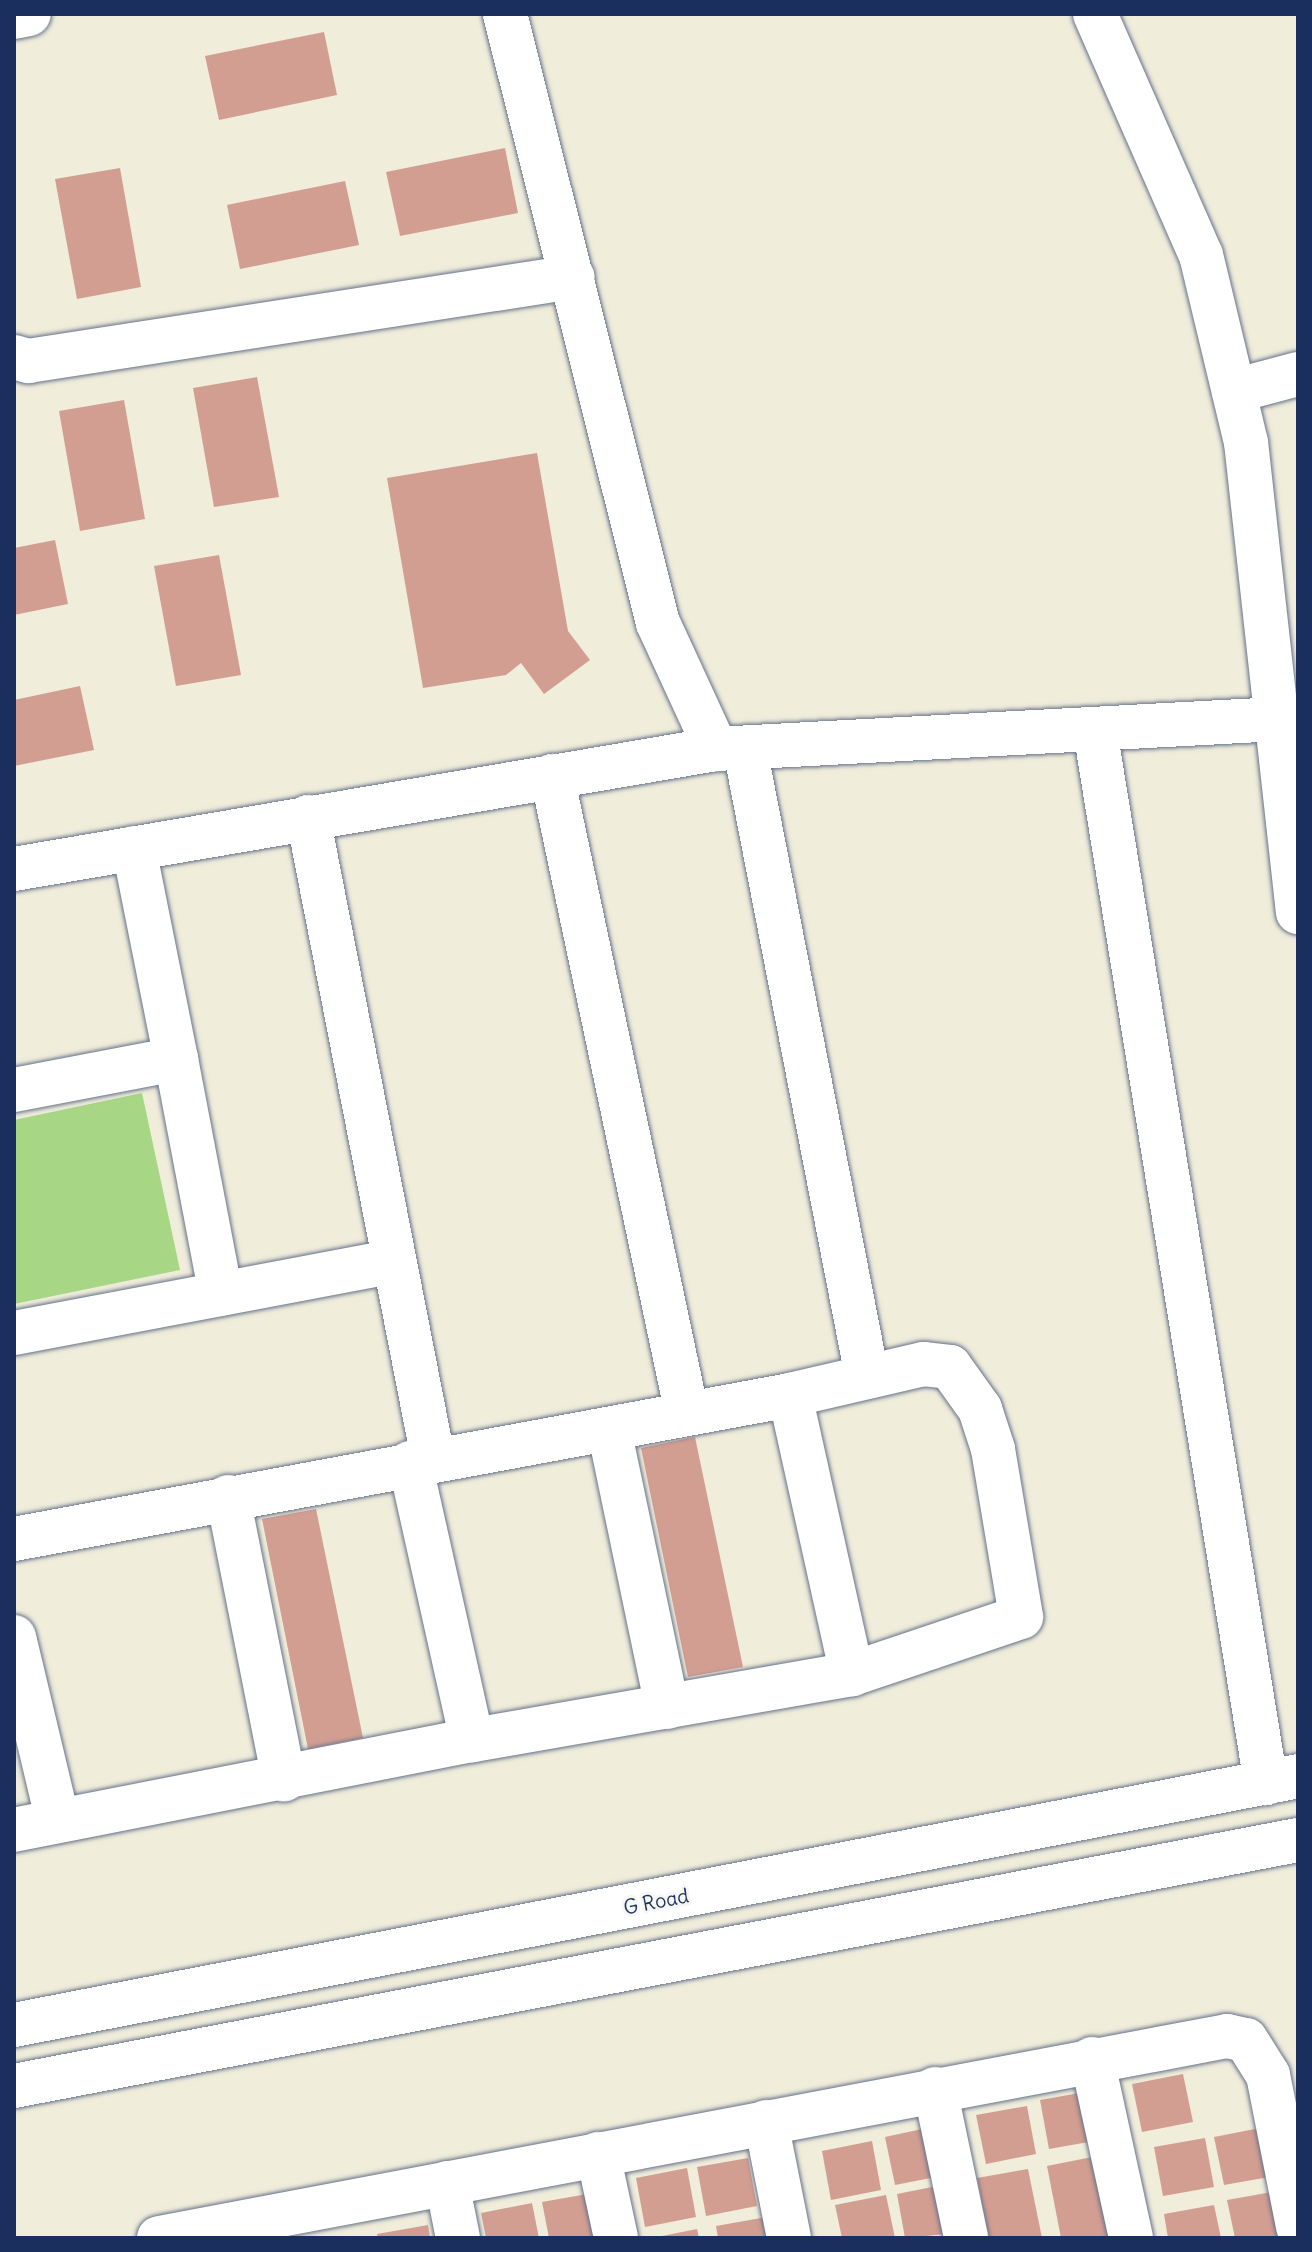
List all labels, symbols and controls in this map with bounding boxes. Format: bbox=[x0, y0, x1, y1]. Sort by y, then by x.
street label: G Road bbox=[621, 1883, 691, 1919]

